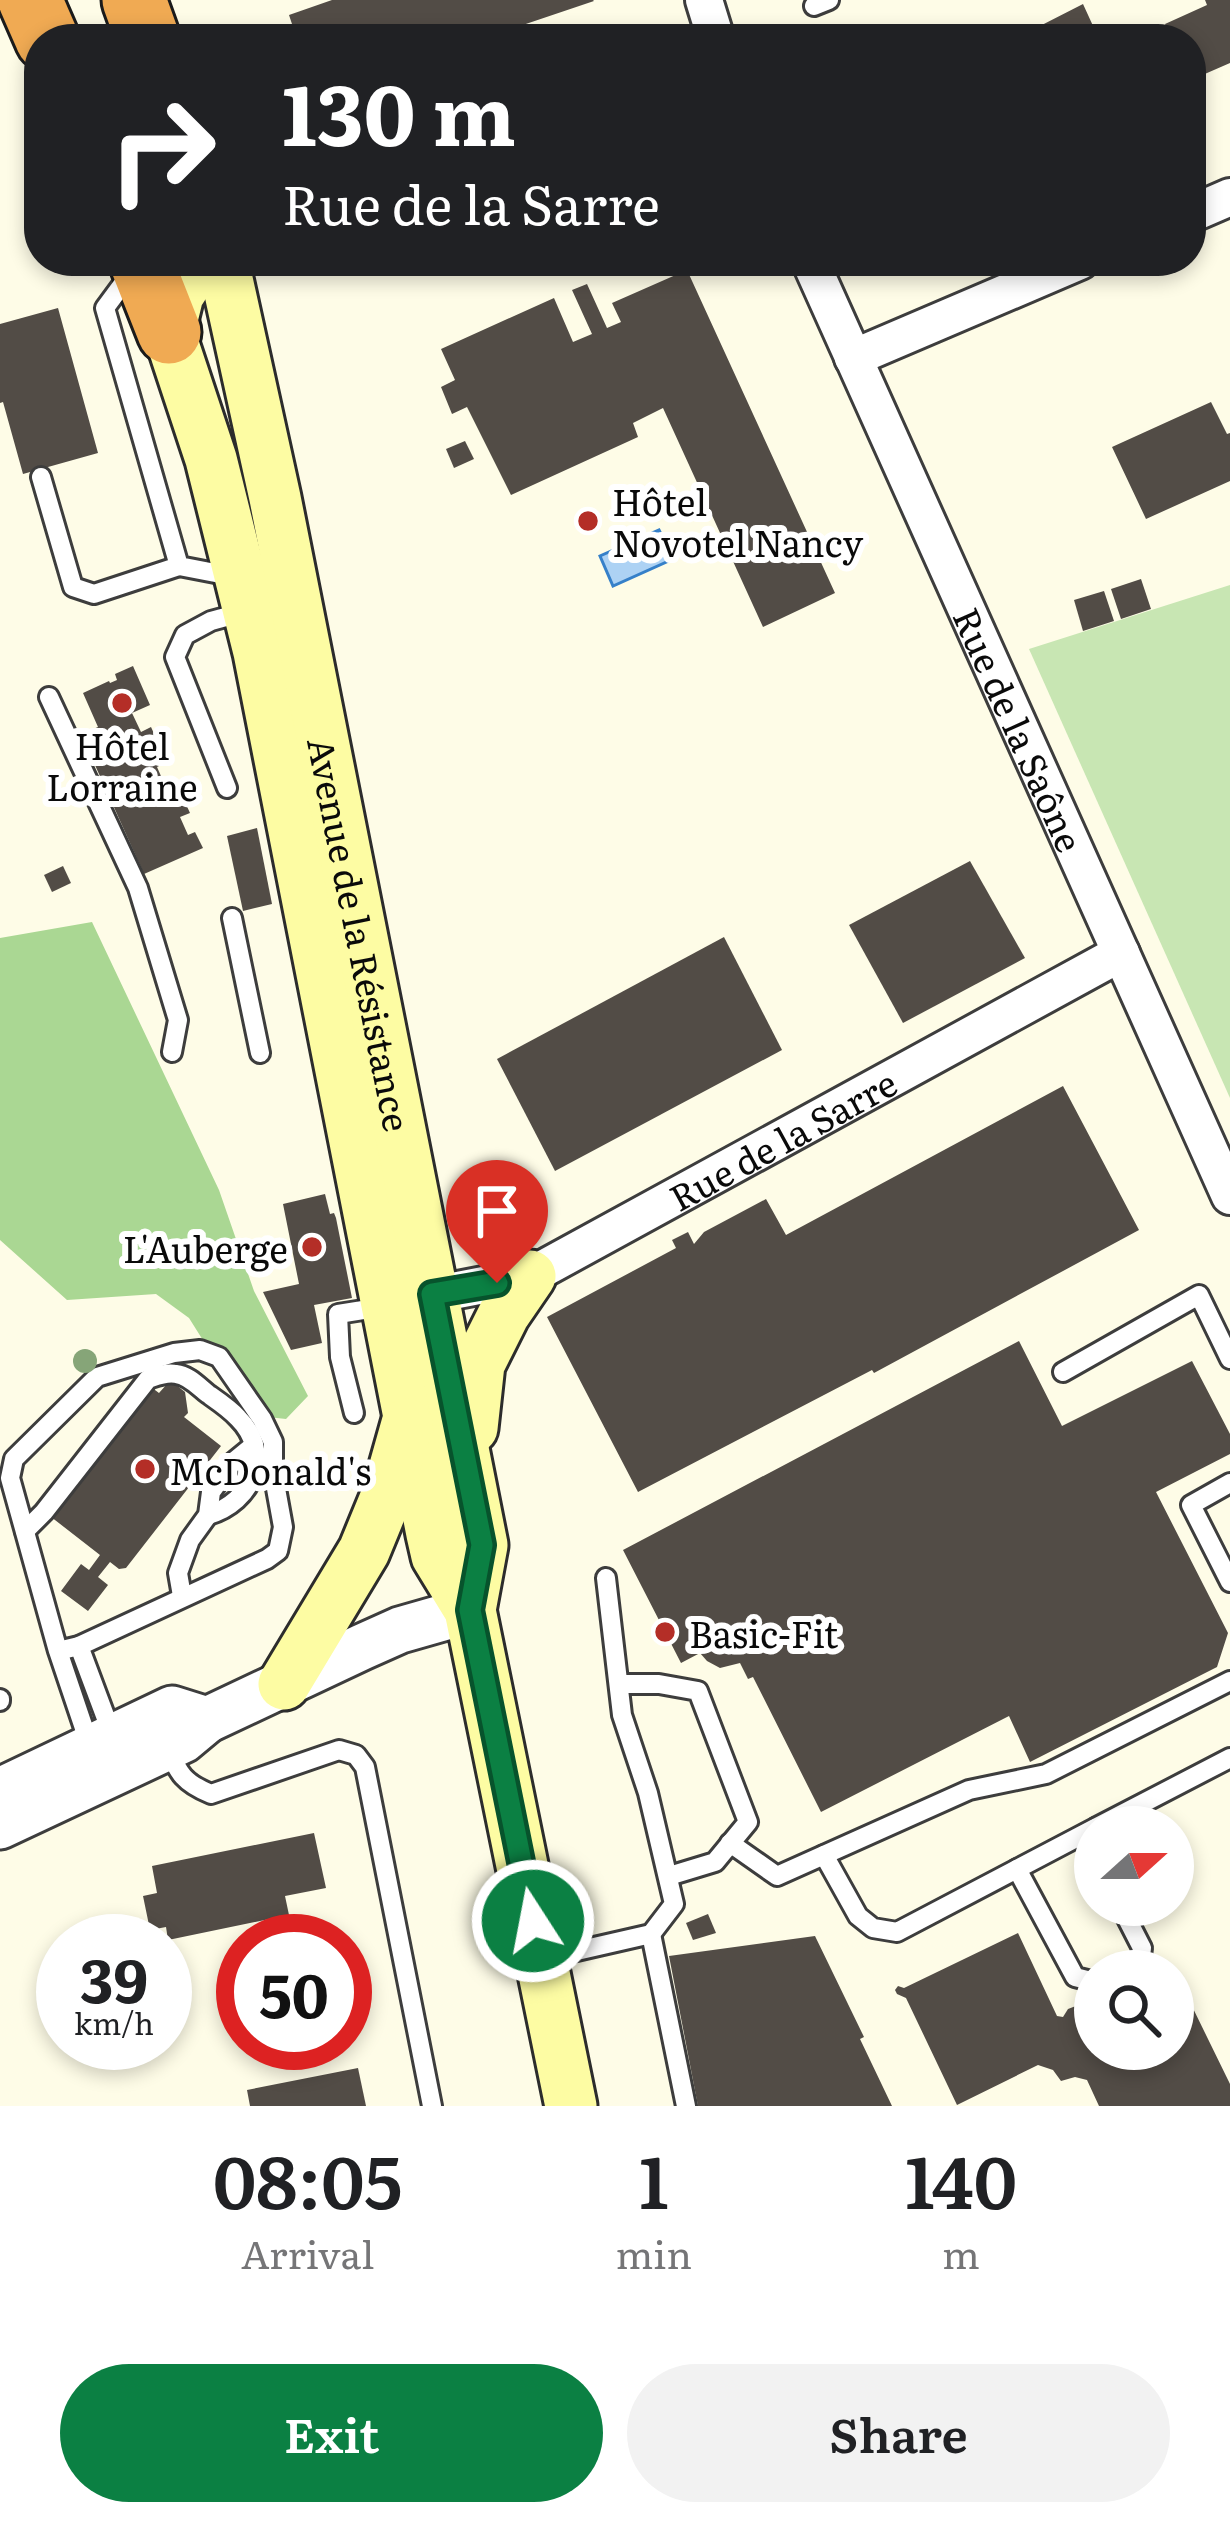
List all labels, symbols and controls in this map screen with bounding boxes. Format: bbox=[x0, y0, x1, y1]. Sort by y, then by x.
text: 130 m bbox=[282, 47, 516, 172]
icon: right bbox=[84, 72, 240, 228]
text: Rue de la Sarre bbox=[282, 161, 660, 242]
place label: Hôtel Novotel Nancy bbox=[612, 474, 863, 568]
marker: Hôtel Novotel Nancy bbox=[575, 508, 601, 534]
street label: Rue de la Saône bbox=[942, 598, 1098, 860]
marker: Hôtel Lorraine bbox=[109, 690, 135, 716]
place label: Hôtel Lorraine bbox=[46, 718, 198, 812]
street label: Avenue de la Résistance bbox=[296, 732, 426, 1136]
street label: Rue de la Sarre bbox=[659, 1055, 905, 1222]
pin bbox=[446, 1160, 548, 1283]
icon: arrive bbox=[464, 1178, 530, 1244]
place label: L'Auberge bbox=[123, 1221, 288, 1274]
marker: L'Auberge bbox=[299, 1234, 325, 1260]
place label: McDonald's bbox=[169, 1443, 371, 1496]
marker: McDonald's bbox=[132, 1456, 158, 1482]
place label: Basic-Fit bbox=[689, 1606, 839, 1659]
marker: Basic-Fit bbox=[652, 1619, 678, 1645]
north arrow bbox=[1074, 1806, 1194, 1926]
map controls bbox=[1074, 1806, 1194, 2070]
position arrow bbox=[470, 1858, 596, 1984]
speed limit sign: 50 bbox=[216, 1914, 372, 2070]
text: 39 bbox=[80, 1932, 148, 2021]
button: search bbox=[1074, 1950, 1194, 2070]
text: km/h bbox=[74, 2000, 154, 2044]
text: 08:05 bbox=[213, 2124, 402, 2231]
text: 1 bbox=[639, 2124, 668, 2231]
text: 140 bbox=[905, 2124, 1017, 2231]
text: Arrival bbox=[241, 2223, 374, 2281]
text: min bbox=[615, 2223, 692, 2281]
text: m bbox=[942, 2223, 980, 2281]
button: Exit bbox=[60, 2364, 603, 2502]
button: Share bbox=[627, 2364, 1170, 2502]

